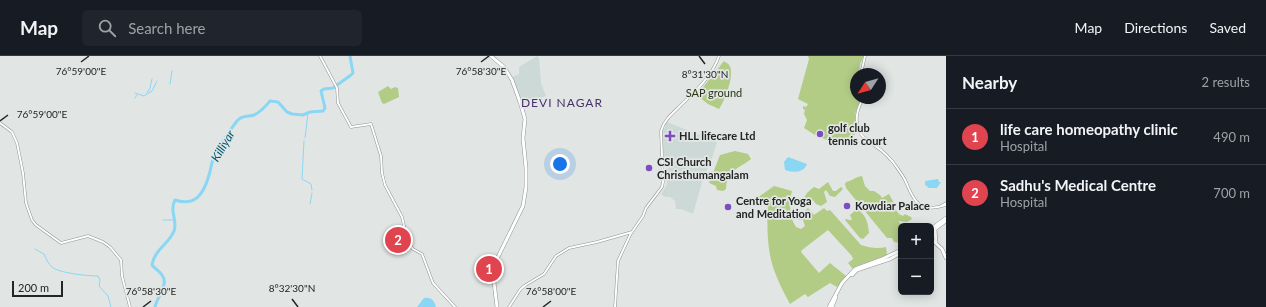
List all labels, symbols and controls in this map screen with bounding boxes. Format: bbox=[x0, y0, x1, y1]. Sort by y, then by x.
search box bbox=[82, 10, 362, 46]
text: Map bbox=[20, 16, 58, 39]
icon: search bbox=[96, 17, 118, 39]
text: Search here bbox=[128, 19, 206, 37]
text: Map bbox=[1075, 19, 1102, 36]
text: Directions bbox=[1124, 19, 1187, 36]
text: Saved bbox=[1209, 19, 1246, 36]
text: 76°59'00"E bbox=[56, 65, 106, 77]
text: 76°58'30"E bbox=[456, 65, 506, 77]
text: 8°31'30"N bbox=[682, 68, 728, 80]
north arrow bbox=[850, 68, 886, 104]
text: Nearby bbox=[962, 72, 1017, 93]
text: 2 results bbox=[1202, 74, 1250, 90]
park label: SAP ground bbox=[686, 86, 742, 99]
district label: DEVI NAGAR bbox=[521, 95, 603, 110]
text: 76°59'00"E bbox=[17, 108, 67, 120]
text: life care homeopathy clinic bbox=[1000, 120, 1178, 138]
place label: golf club tennis court bbox=[828, 121, 887, 147]
water label: Killiyar bbox=[207, 126, 238, 164]
place label: HLL lifecare Ltd bbox=[679, 129, 755, 142]
marker: golf club tennis court bbox=[815, 129, 825, 139]
text: 1 bbox=[971, 129, 979, 145]
text: 490 m bbox=[1213, 129, 1250, 145]
marker: HLL lifecare Ltd bbox=[664, 130, 676, 142]
text: Hospital bbox=[1000, 138, 1047, 154]
your location bbox=[550, 154, 570, 174]
place label: CSI Church Christhumangalam bbox=[657, 155, 749, 181]
marker: CSI Church Christhumangalam bbox=[644, 163, 654, 173]
text: Sadhu's Medical Centre bbox=[1000, 176, 1156, 194]
text: 2 bbox=[971, 185, 979, 201]
text: 700 m bbox=[1213, 185, 1250, 201]
place label: Centre for Yoga and Meditation bbox=[736, 194, 812, 220]
text: Hospital bbox=[1000, 194, 1047, 210]
place label: Kowdiar Palace bbox=[855, 199, 930, 212]
marker: Kowdiar Palace bbox=[842, 201, 852, 211]
marker: Centre for Yoga and Meditation bbox=[723, 202, 733, 212]
map controls bbox=[898, 223, 934, 295]
button: + bbox=[898, 223, 934, 259]
pin: 2 bbox=[385, 225, 411, 255]
pin: 1 bbox=[476, 254, 502, 284]
button: − bbox=[898, 259, 934, 295]
scale bar bbox=[12, 279, 63, 298]
text: 200 m bbox=[18, 281, 49, 294]
text: 8°32'30"N bbox=[269, 282, 315, 294]
text: 76°58'30"E bbox=[126, 285, 176, 297]
text: 76°58'00"E bbox=[526, 285, 576, 297]

